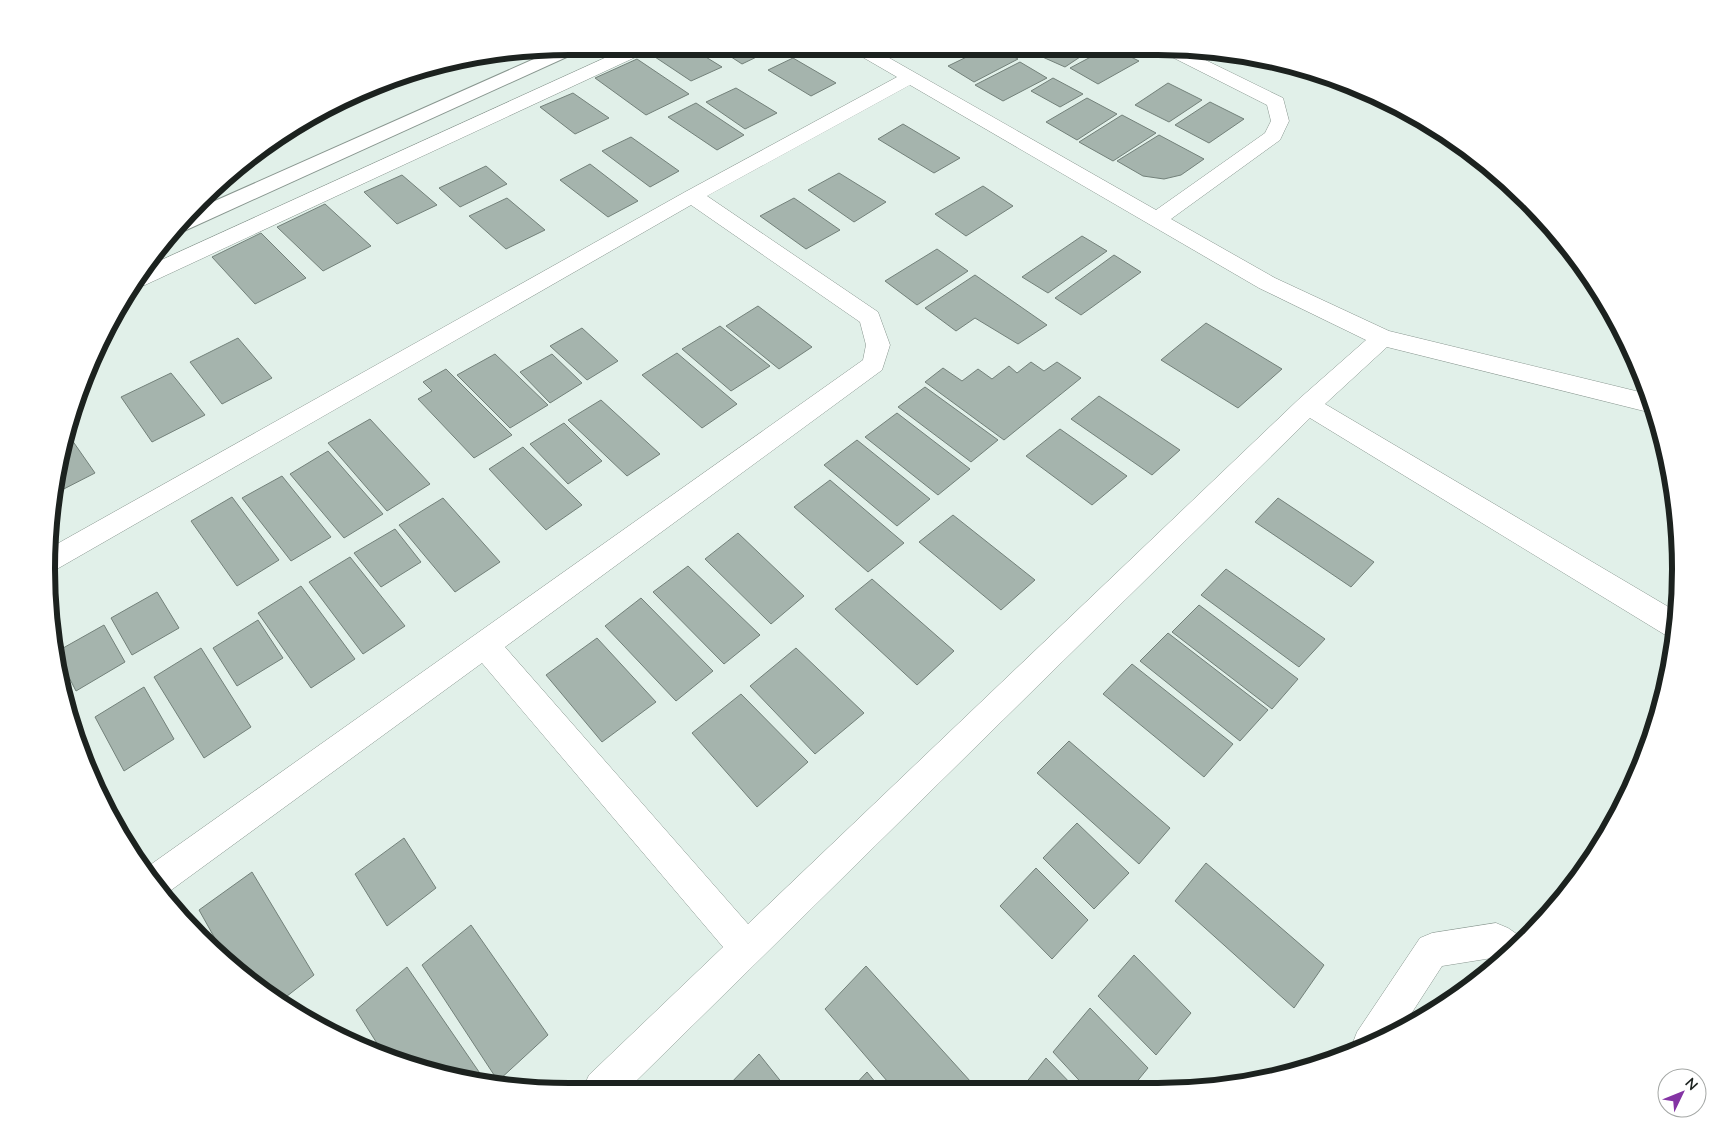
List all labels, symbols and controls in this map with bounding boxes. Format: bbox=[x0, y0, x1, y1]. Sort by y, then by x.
north arrow bbox=[1657, 1068, 1707, 1118]
text: N bbox=[1682, 1074, 1702, 1094]

